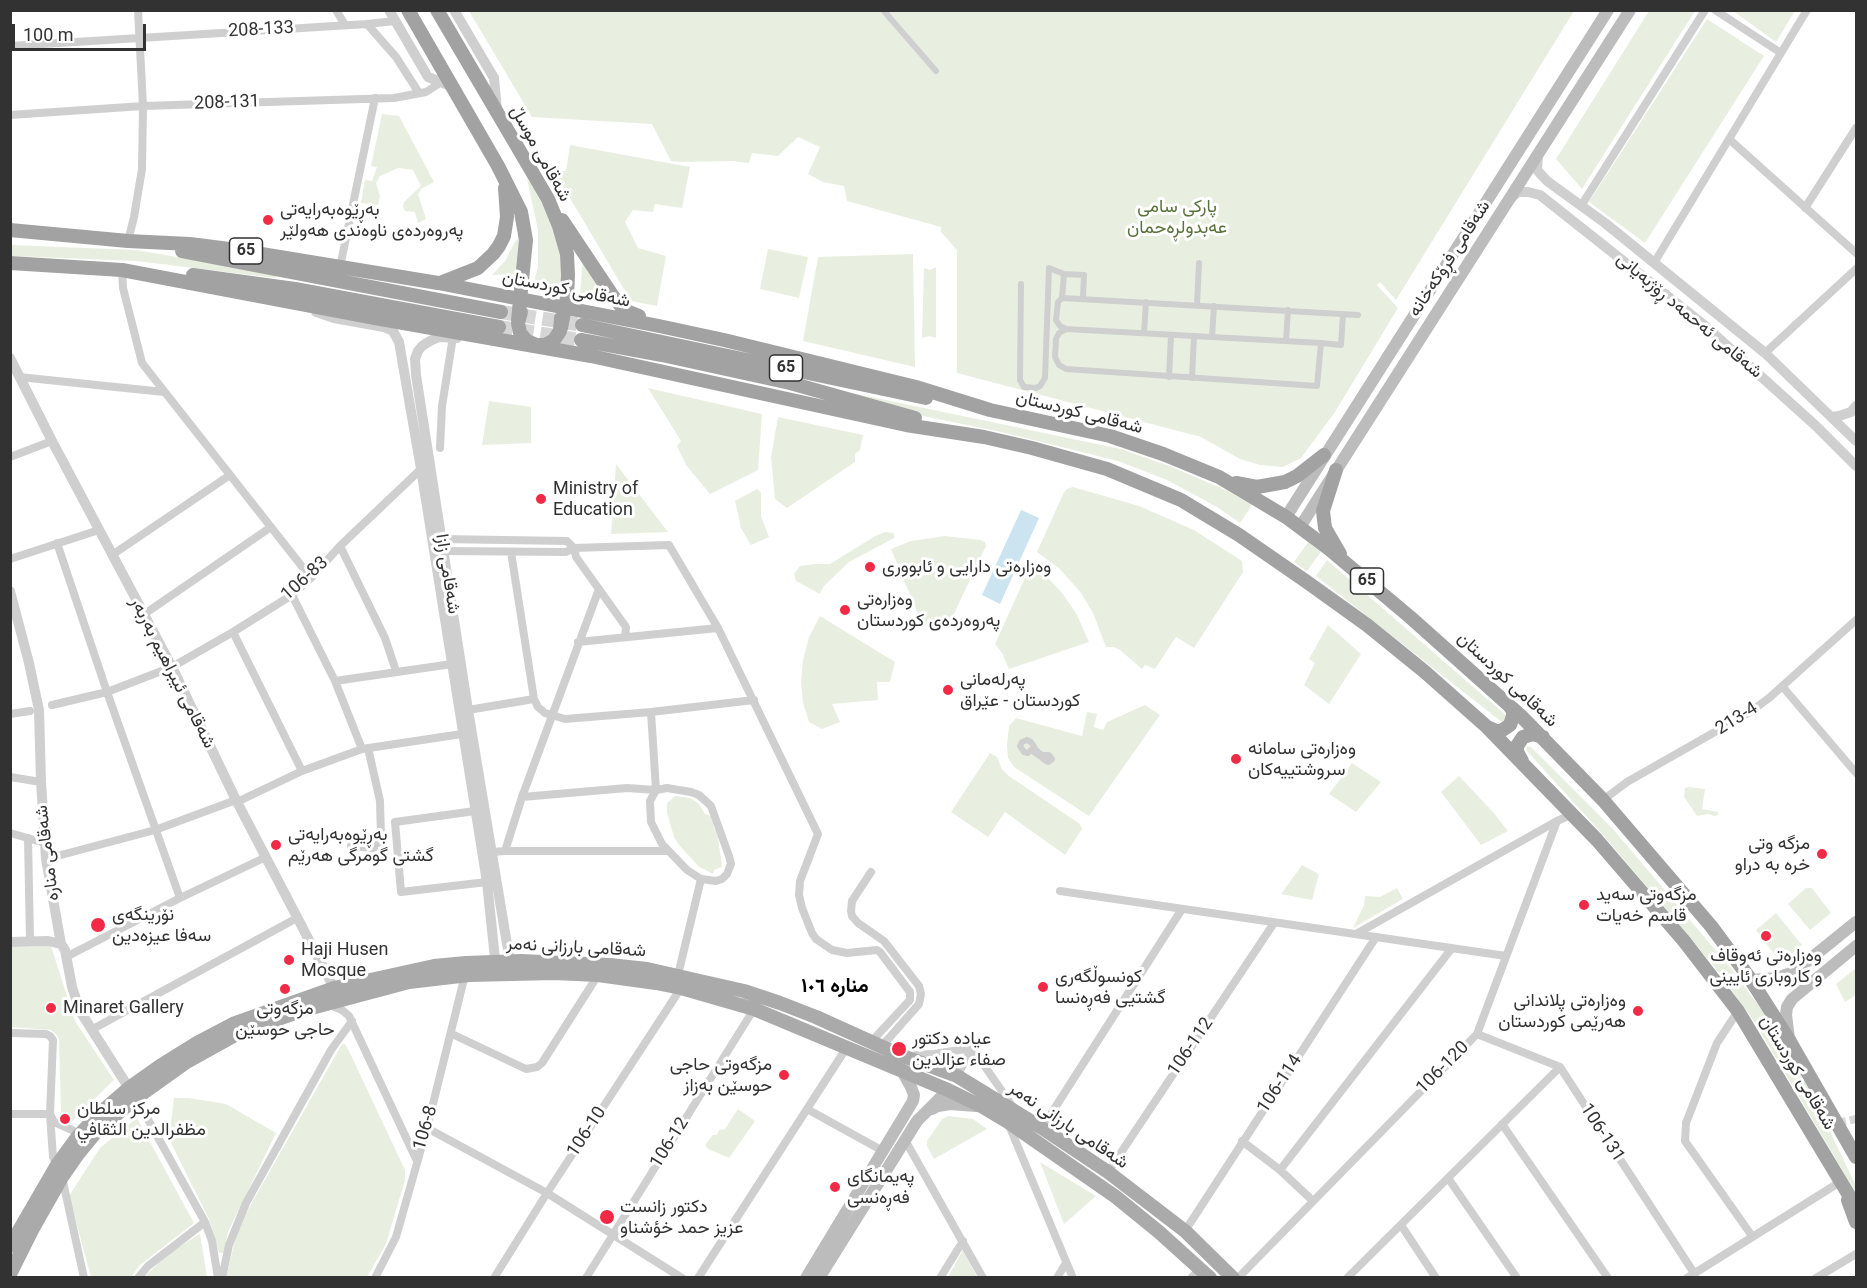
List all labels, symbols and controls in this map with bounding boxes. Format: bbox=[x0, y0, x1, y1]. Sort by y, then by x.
scale bar bbox=[15, 12, 148, 50]
street label: 208-133 bbox=[228, 17, 294, 43]
text: 100 m bbox=[23, 24, 74, 45]
street label: 208-131 bbox=[194, 91, 260, 115]
street label: شەقامی موسڵ bbox=[505, 102, 575, 206]
park label: پارکی سامی عەبدولڕەحمان bbox=[1127, 196, 1227, 238]
street label: شەقامی فڕۆکەخانە bbox=[1404, 197, 1496, 321]
place label: بەڕێوەبەرایەتی پەروەردەی ناوەندی هەولێر bbox=[280, 199, 463, 242]
marker: بەڕێوەبەرایەتی پەروەردەی ناوەندی هەولێر bbox=[261, 213, 275, 227]
road number: 65 bbox=[230, 238, 262, 264]
street label: شەقامی ئەحمەد ڕۆژبەیانی bbox=[1612, 249, 1766, 383]
street label: شەقامی کوردستان bbox=[500, 267, 632, 313]
road number: 65 bbox=[770, 355, 802, 381]
street label: شەقامی کوردستان bbox=[1013, 387, 1145, 439]
place label: Ministry of Education bbox=[553, 478, 638, 520]
marker: Ministry of Education bbox=[534, 492, 548, 506]
street label: شەقامی زازا bbox=[430, 532, 464, 616]
street label: 106-83 bbox=[277, 552, 333, 606]
place label: وەزارەتی دارایی و ئابووری bbox=[882, 556, 1051, 578]
marker: وەزارەتی دارایی و ئابووری bbox=[863, 560, 877, 574]
road number: 65 bbox=[1350, 568, 1384, 594]
place label: وەزارەتی پەروەردەی کوردستان bbox=[857, 589, 1000, 632]
street label: شەقامی ئیبراهیم بەربەر bbox=[125, 594, 219, 752]
marker: وەزارەتی پەروەردەی کوردستان bbox=[838, 603, 852, 617]
street label: شەقامی کوردستان bbox=[1452, 628, 1562, 732]
place label: پەرلەمانی کوردستان - عێراق bbox=[960, 669, 1080, 712]
marker: پەرلەمانی کوردستان - عێراق bbox=[941, 683, 955, 697]
street label: 213-4 bbox=[1712, 698, 1762, 740]
place label: وەزارەتی سامانە سروشتییەکان bbox=[1248, 738, 1356, 780]
marker: وەزارەتی سامانە سروشتییەکان bbox=[1229, 752, 1243, 766]
street label: شەقامی منارە bbox=[31, 804, 65, 902]
place label: بەڕێوەبەرایەتی گشتی گومرگی هەرێم bbox=[288, 824, 434, 866]
place label: مزگه وتى خره به دراو bbox=[1735, 833, 1810, 876]
marker: بەڕێوەبەرایەتی گشتی گومرگی هەرێم bbox=[269, 838, 283, 852]
marker: مزگه وتى خره به دراو bbox=[1815, 847, 1829, 861]
place label: مزگەوتی سەید قاسم خەیات bbox=[1596, 884, 1697, 926]
marker: مزگەوتی سەید قاسم خەیات bbox=[1577, 898, 1591, 912]
place label: نۆرینگەی سەفا عیزەدین bbox=[112, 904, 211, 946]
marker: نۆرینگەی سەفا عیزەدین bbox=[89, 916, 107, 934]
marker: وەزارەتی ئەوقاف و کاروباری ئایینی bbox=[1759, 929, 1773, 943]
street label: شەقامی بارزانی نەمر bbox=[506, 934, 646, 962]
place label: Haji Husen Mosque bbox=[301, 939, 388, 982]
place label: وەزارەتی ئەوقاف و کاروباری ئایینی bbox=[1709, 945, 1823, 988]
marker: Haji Husen Mosque bbox=[282, 953, 296, 967]
place label: کونسوڵگەری گشتیی فەڕەنسا bbox=[1055, 966, 1166, 1008]
district label: منارە ١٠٦ bbox=[801, 975, 869, 999]
marker: کونسوڵگەری گشتیی فەڕەنسا bbox=[1036, 980, 1050, 994]
marker: مزگەوتی حاجی حوسێن bbox=[278, 982, 292, 996]
place label: وەزارەتی پلاندانی هەرێمی کوردستان bbox=[1498, 990, 1626, 1032]
place label: Minaret Gallery bbox=[63, 997, 184, 1019]
place label: مزگەوتی حاجی حوسێن bbox=[235, 998, 335, 1040]
marker: Minaret Gallery bbox=[44, 1001, 58, 1015]
marker: وەزارەتی پلاندانی هەرێمی کوردستان bbox=[1631, 1004, 1645, 1018]
street label: شەقامی کوردستان bbox=[1754, 1012, 1840, 1134]
street label: 106-112 bbox=[1164, 1014, 1218, 1080]
place label: عياده دكتور صفاء عزالدين bbox=[912, 1028, 1006, 1070]
street label: 106-120 bbox=[1412, 1037, 1474, 1099]
marker: عياده دكتور صفاء عزالدين bbox=[890, 1040, 908, 1058]
street label: 106-114 bbox=[1253, 1051, 1307, 1117]
place label: مزگەوتی حاجی حوسێن بەزاز bbox=[670, 1054, 772, 1096]
marker: مزگەوتی حاجی حوسێن بەزاز bbox=[777, 1068, 791, 1082]
street label: شەقامی بارزانی نەمر bbox=[1004, 1078, 1132, 1174]
place label: مركز سلطان مظفرالدين الثقافي bbox=[77, 1098, 206, 1140]
street label: 106-131 bbox=[1575, 1100, 1629, 1166]
street label: 106-8 bbox=[409, 1103, 443, 1153]
street label: 106-10 bbox=[563, 1103, 611, 1161]
marker: مركز سلطان مظفرالدين الثقافي bbox=[58, 1112, 72, 1126]
street label: 106-12 bbox=[646, 1114, 694, 1172]
place label: پەیمانگای فەڕەنسی bbox=[847, 1166, 914, 1208]
marker: پەیمانگای فەڕەنسی bbox=[828, 1180, 842, 1194]
place label: دكتور زانست عزيز حمد خؤشناو bbox=[620, 1196, 743, 1238]
marker: دكتور زانست عزيز حمد خؤشناو bbox=[598, 1208, 616, 1226]

